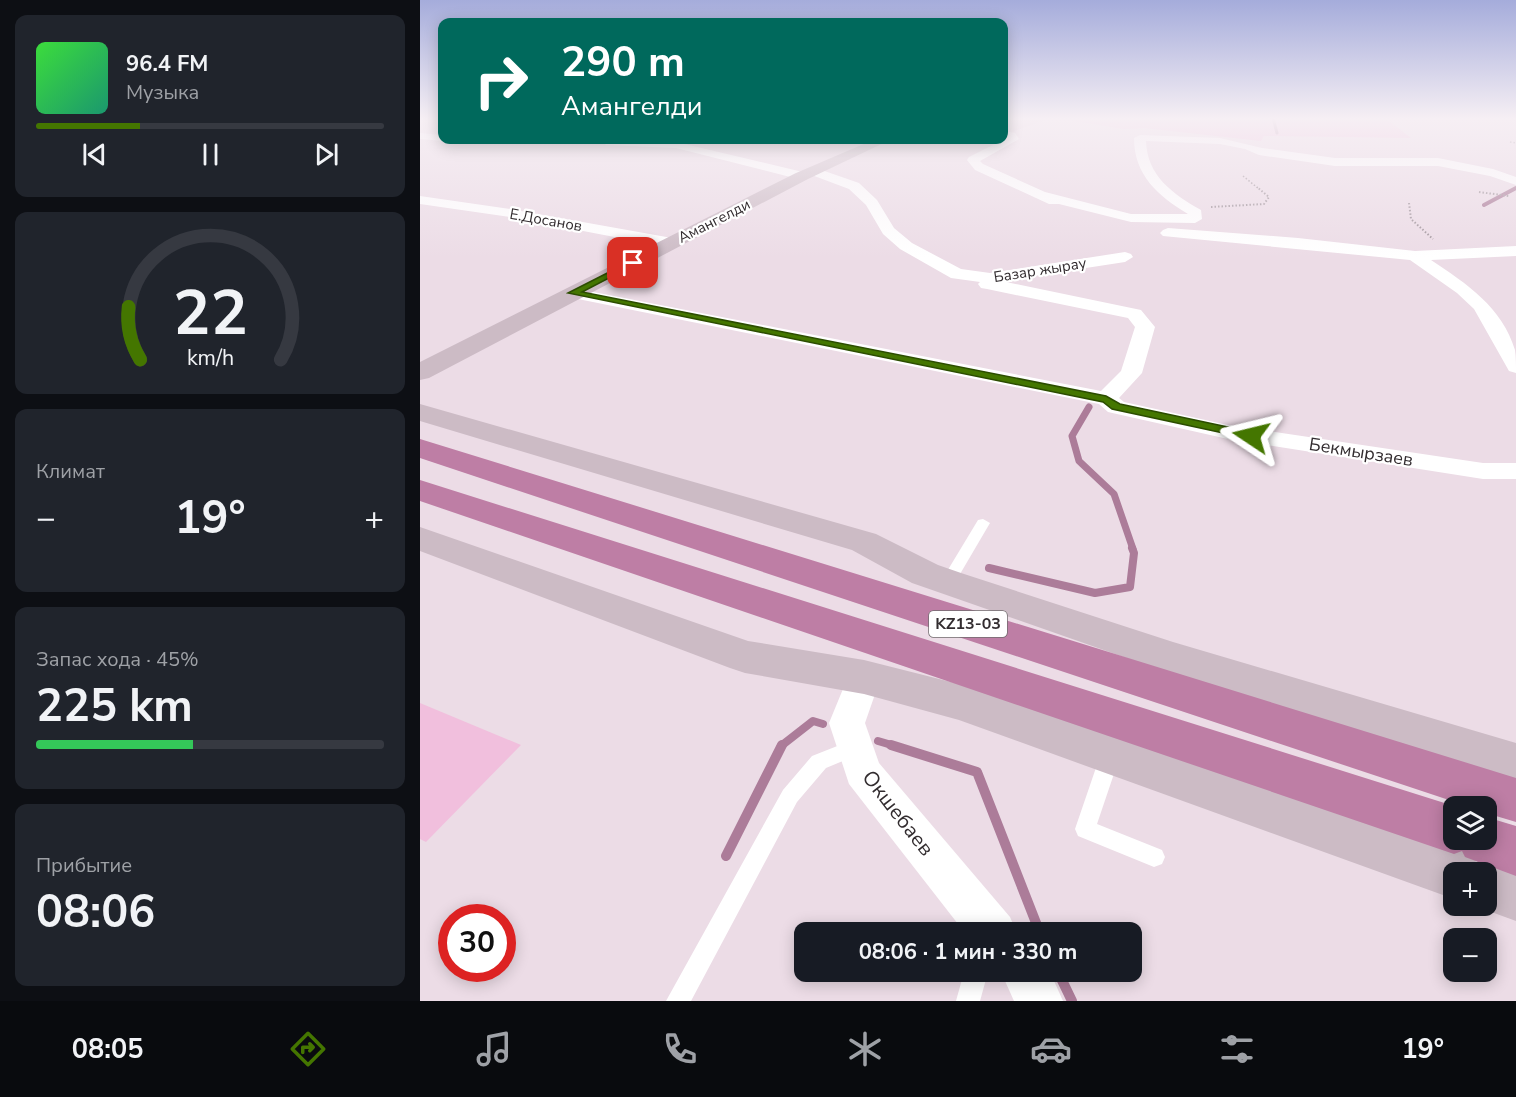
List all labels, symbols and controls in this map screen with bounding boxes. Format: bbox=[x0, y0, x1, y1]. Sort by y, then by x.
text: 290 m bbox=[561, 34, 685, 91]
icon: right bbox=[462, 42, 540, 120]
text: 96.4 FM bbox=[126, 49, 208, 79]
text: Музыка bbox=[126, 79, 199, 106]
text: Амангелди bbox=[561, 88, 703, 125]
icon: previous bbox=[78, 138, 111, 171]
icon: pause bbox=[194, 138, 227, 171]
icon: next bbox=[310, 138, 343, 171]
street label: Амангелди bbox=[674, 194, 754, 248]
street label: Е.Досанов bbox=[508, 204, 584, 236]
pin bbox=[607, 237, 658, 288]
icon: arrive bbox=[616, 246, 649, 279]
street label: Базар жырау bbox=[992, 253, 1088, 287]
text: 22 bbox=[173, 271, 247, 356]
text: km/h bbox=[186, 344, 234, 374]
position arrow bbox=[1219, 404, 1283, 468]
street label: Бекмырзаев bbox=[1307, 432, 1415, 472]
text: Климат bbox=[36, 458, 105, 485]
text: 19° bbox=[174, 488, 246, 549]
text: − bbox=[36, 496, 56, 541]
text: + bbox=[364, 496, 384, 541]
road number: KZ13-03 bbox=[929, 611, 1007, 637]
text: Запас хода · 45% bbox=[36, 646, 199, 673]
text: 225 km bbox=[36, 676, 193, 737]
street label: Окшебаев bbox=[856, 764, 940, 862]
map controls bbox=[1443, 796, 1497, 982]
button: layers bbox=[1443, 796, 1497, 850]
text: Прибытие bbox=[36, 852, 132, 879]
button: + bbox=[1443, 862, 1497, 916]
text: 08:06 bbox=[36, 882, 155, 943]
speed limit sign: 30 bbox=[438, 904, 516, 982]
button: − bbox=[1443, 928, 1497, 982]
text: 08:06 · 1 мин · 330 m bbox=[859, 937, 1077, 967]
icon: directions bbox=[287, 1028, 329, 1070]
icon: music bbox=[473, 1028, 515, 1070]
icon: phone bbox=[659, 1028, 701, 1070]
icon: climate bbox=[844, 1028, 886, 1070]
icon: car bbox=[1030, 1028, 1072, 1070]
icon: filters bbox=[1216, 1028, 1258, 1070]
text: 08:05 bbox=[72, 1031, 143, 1068]
text: 19° bbox=[1401, 1031, 1444, 1068]

